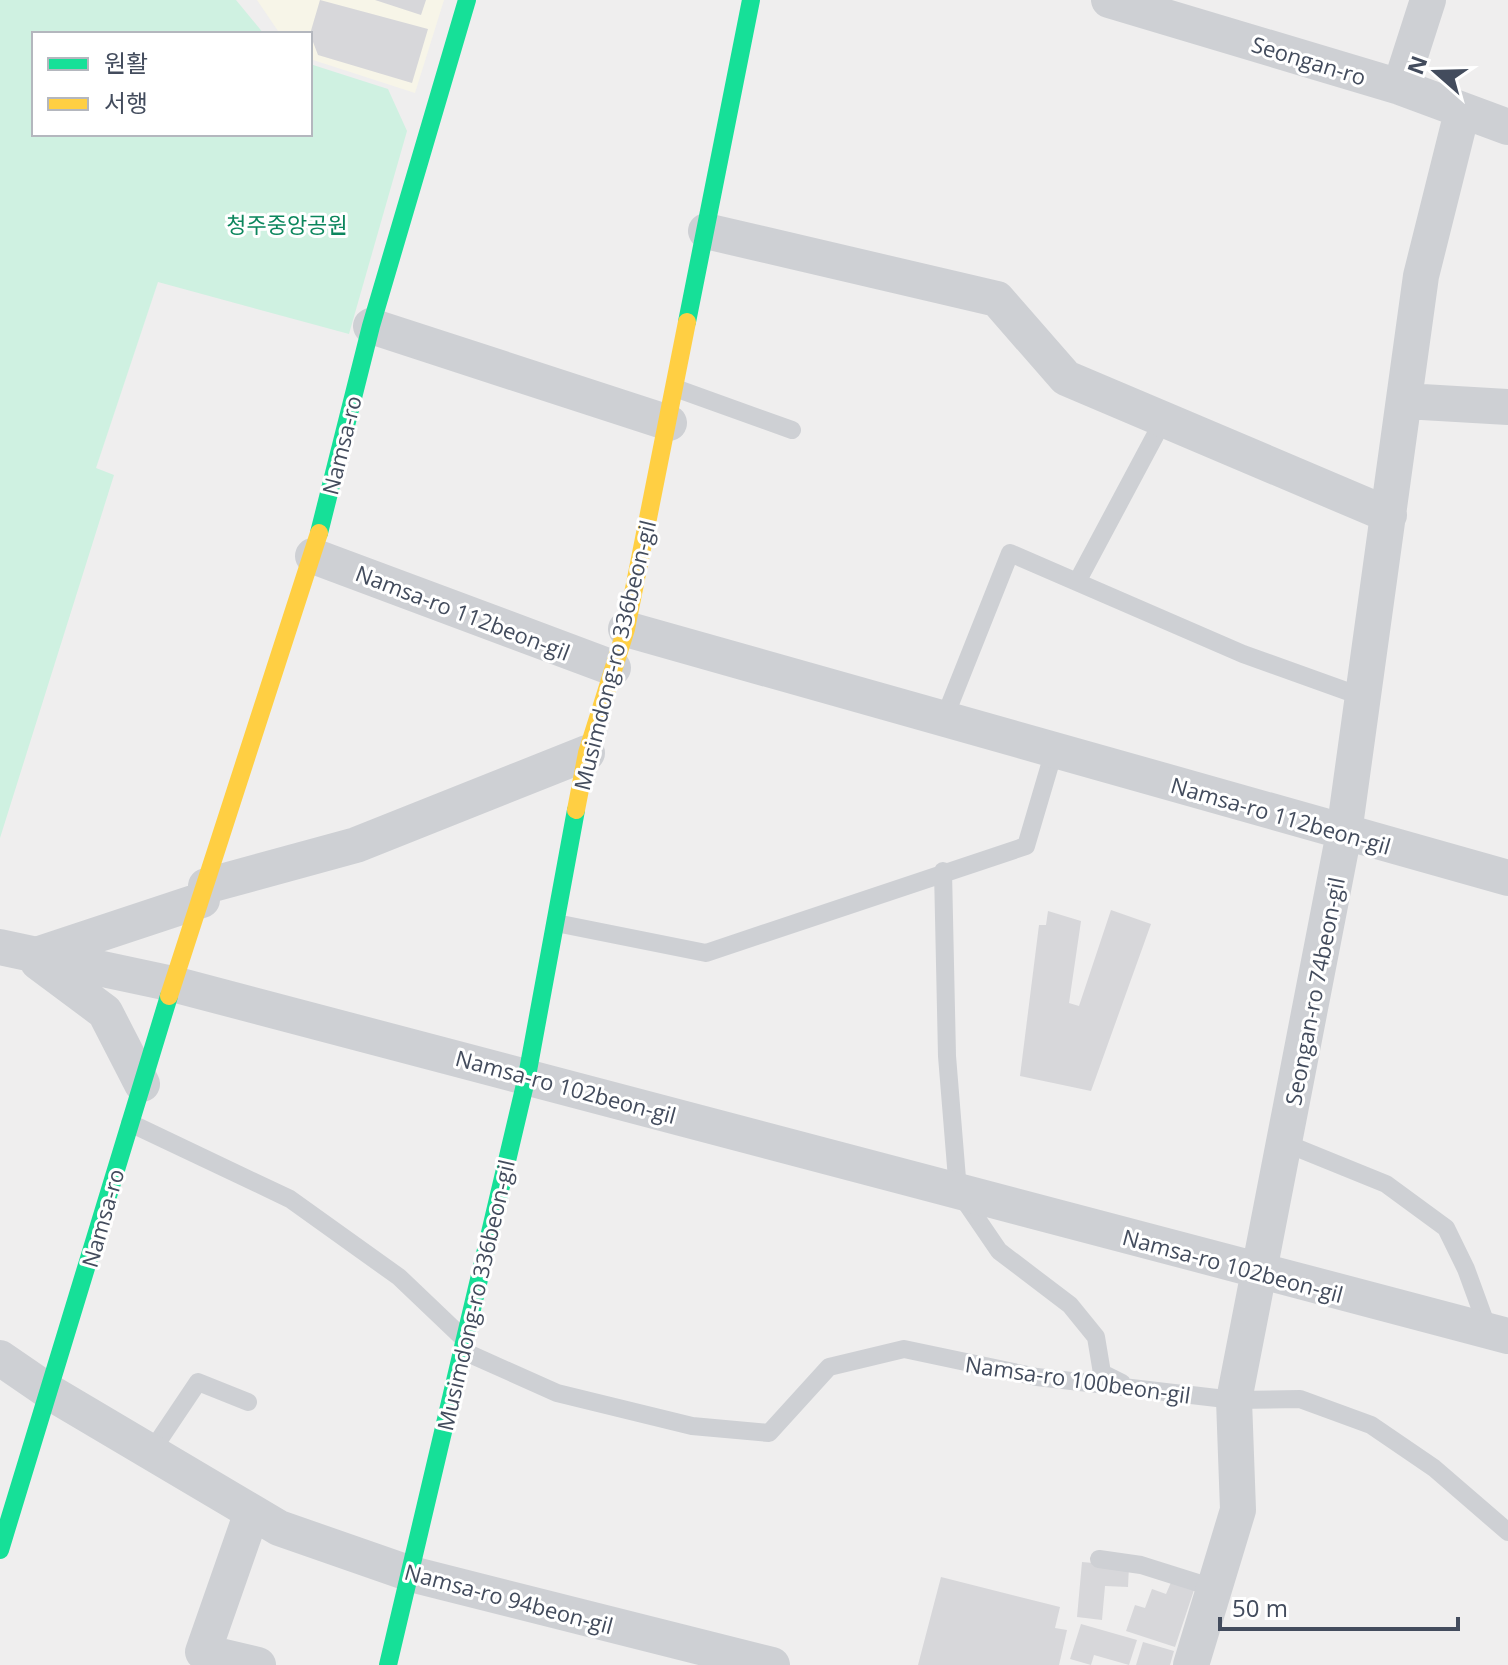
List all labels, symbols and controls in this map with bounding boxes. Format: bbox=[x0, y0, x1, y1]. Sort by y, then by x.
street label: Seongan-ro bbox=[1248, 28, 1370, 92]
legend bbox=[32, 32, 312, 136]
north arrow bbox=[1396, 32, 1476, 112]
text: 원활 bbox=[104, 46, 148, 79]
text: N bbox=[1399, 51, 1433, 78]
text: 서행 bbox=[104, 86, 148, 119]
park label: 청주중앙공원 bbox=[226, 209, 348, 239]
street label: Namsa-ro bbox=[314, 392, 368, 498]
street label: Musimdong-ro 336beon-gil bbox=[566, 517, 662, 793]
street label: Namsa-ro 112beon-gil bbox=[352, 557, 574, 667]
street label: Namsa-ro 112beon-gil bbox=[1168, 769, 1394, 861]
street label: Seongan-ro 74beon-gil bbox=[1277, 874, 1351, 1108]
street label: Namsa-ro 102beon-gil bbox=[452, 1042, 680, 1130]
street label: Musimdong-ro 336beon-gil bbox=[429, 1157, 521, 1433]
street label: Namsa-ro bbox=[74, 1165, 130, 1271]
street label: Namsa-ro 102beon-gil bbox=[1119, 1221, 1347, 1309]
street label: Namsa-ro 100beon-gil bbox=[963, 1348, 1193, 1410]
street label: Namsa-ro 94beon-gil bbox=[401, 1556, 617, 1640]
scale bar bbox=[1220, 1581, 1458, 1631]
text: 50 m bbox=[1232, 1591, 1288, 1624]

